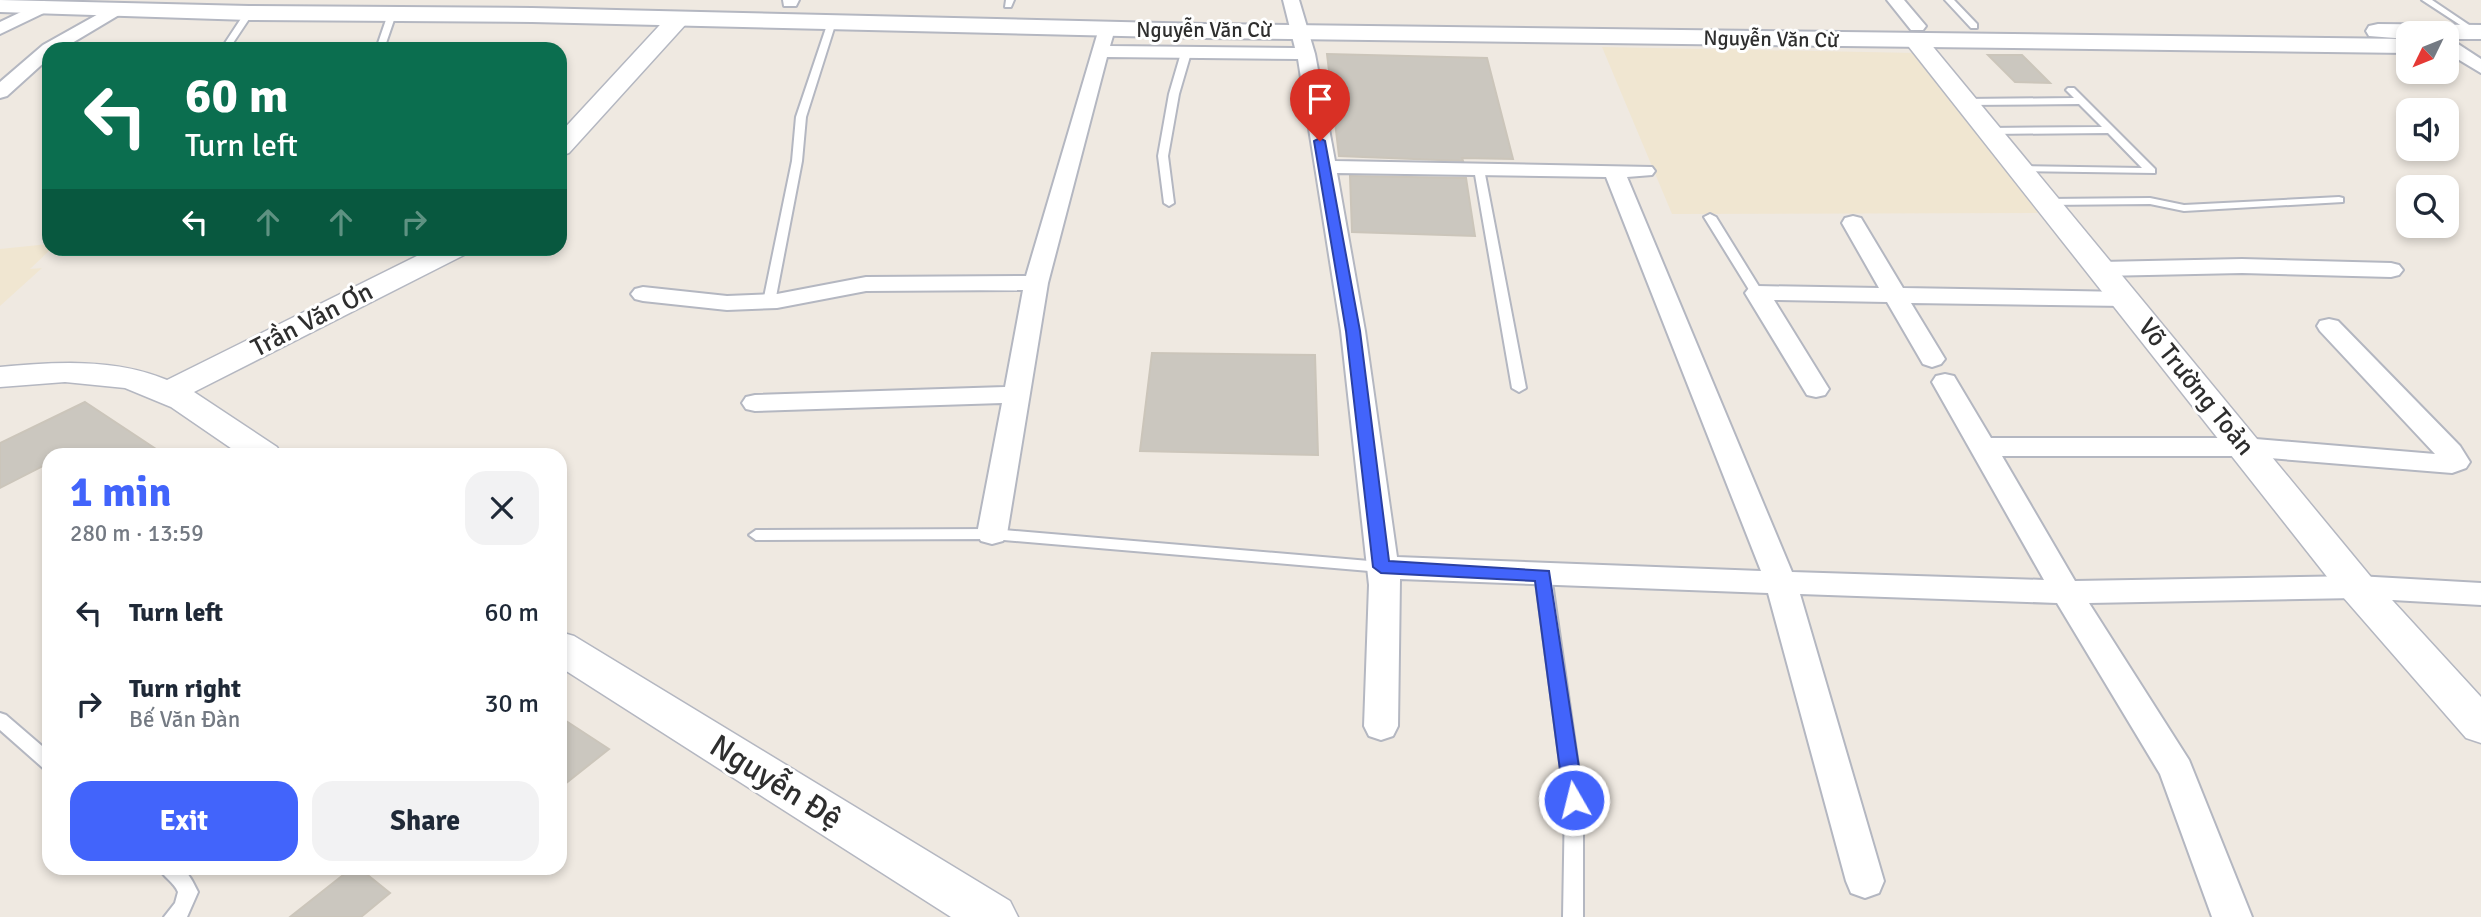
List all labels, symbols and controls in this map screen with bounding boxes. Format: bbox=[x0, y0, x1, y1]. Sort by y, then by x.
street label: Nguyễn Văn Cừ bbox=[1136, 17, 1273, 43]
north arrow bbox=[2396, 21, 2459, 84]
map controls bbox=[2396, 21, 2459, 238]
street label: Nguyễn Văn Cừ bbox=[1703, 25, 1840, 53]
text: 60 m bbox=[185, 66, 288, 126]
pin bbox=[1290, 69, 1350, 141]
icon: left bbox=[70, 70, 161, 161]
icon: arrive bbox=[1301, 80, 1339, 118]
button: sound bbox=[2396, 98, 2459, 161]
text: Turn left bbox=[185, 126, 298, 165]
button: search bbox=[2396, 175, 2459, 238]
icon: left bbox=[176, 203, 214, 241]
icon: ahead bbox=[249, 203, 287, 241]
icon: ahead bbox=[322, 203, 360, 241]
icon: right bbox=[395, 203, 433, 241]
street label: Trần Văn Ơn bbox=[246, 276, 378, 364]
street label: Võ Trường Toản bbox=[2131, 312, 2261, 462]
text: 1 min bbox=[70, 467, 171, 518]
button: close bbox=[465, 471, 539, 545]
text: 280 m · 13:59 bbox=[70, 519, 204, 548]
icon: left bbox=[70, 594, 108, 632]
text: Turn left bbox=[129, 597, 223, 629]
text: 60 m bbox=[484, 597, 539, 629]
text: Turn right bbox=[129, 673, 241, 705]
icon: right bbox=[70, 685, 108, 723]
text: 30 m bbox=[484, 688, 539, 720]
text: Bế Văn Đàn bbox=[129, 705, 240, 734]
street label: Nguyễn Đệ bbox=[703, 726, 849, 838]
position arrow bbox=[1537, 763, 1611, 837]
button: Exit bbox=[70, 781, 298, 861]
button: Share bbox=[312, 781, 539, 861]

